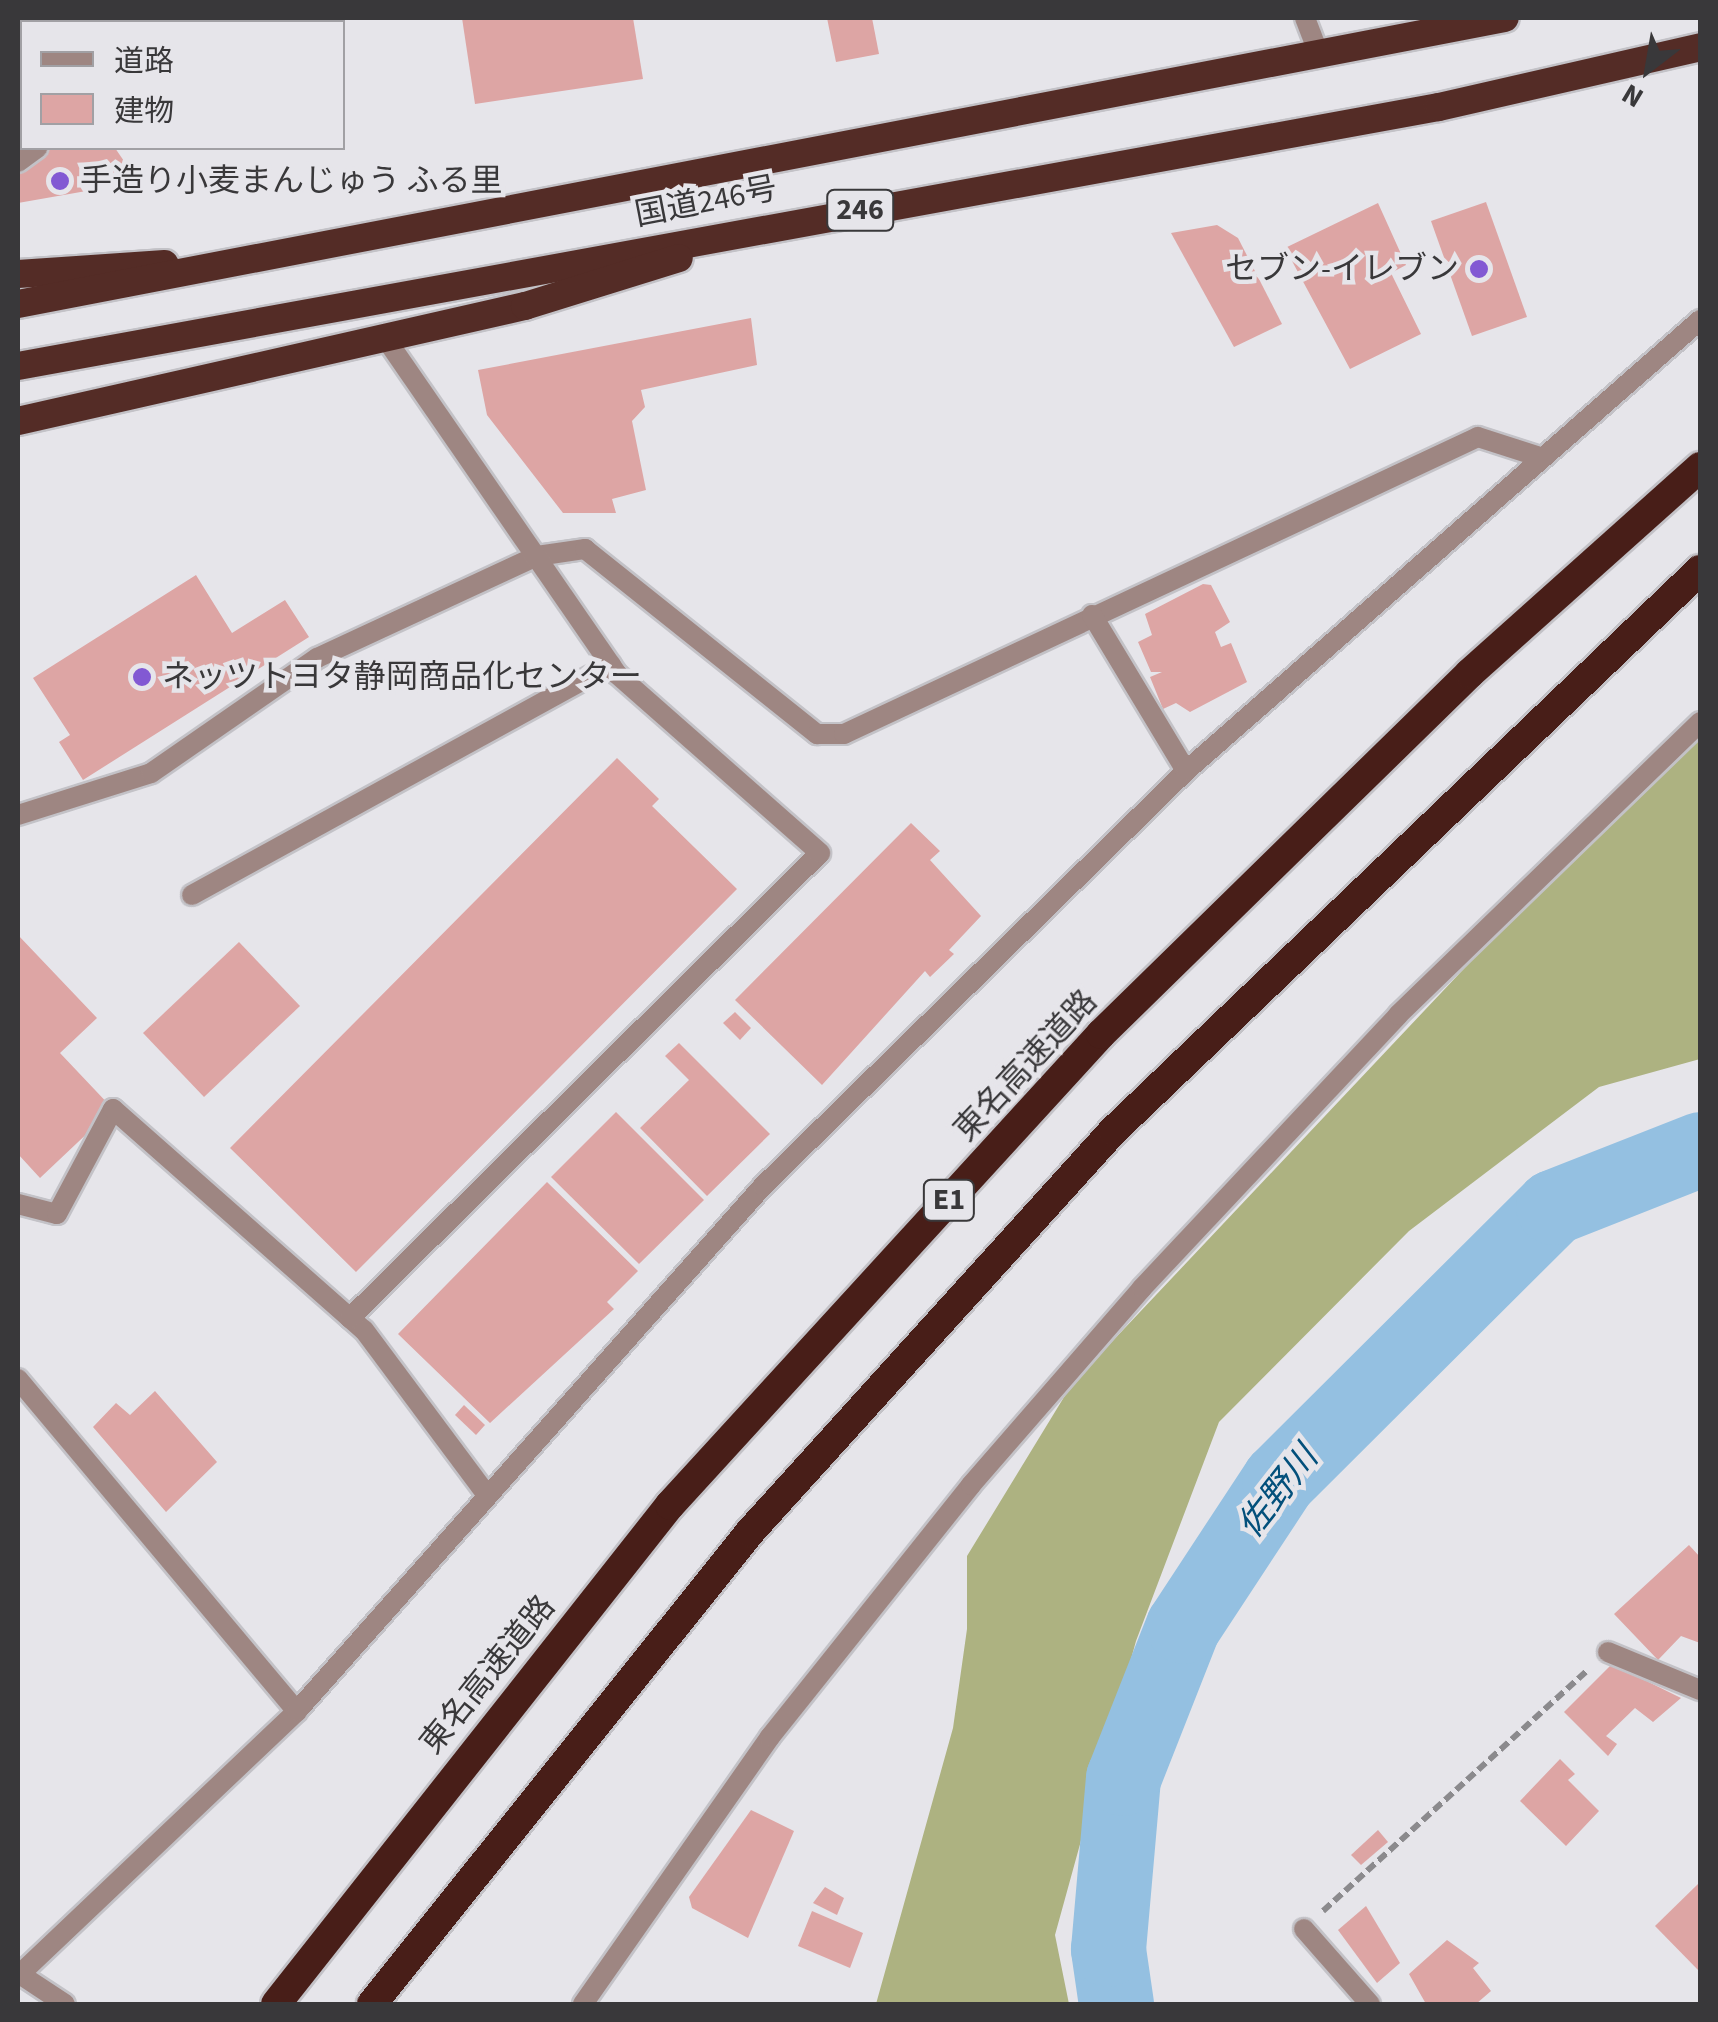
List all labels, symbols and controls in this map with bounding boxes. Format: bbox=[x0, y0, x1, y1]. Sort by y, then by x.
legend bbox=[20, 20, 345, 150]
north arrow bbox=[1598, 20, 1698, 120]
text: 道路 bbox=[114, 40, 174, 83]
text: N bbox=[1614, 74, 1651, 118]
text: 建物 bbox=[114, 90, 174, 133]
place label: 手造り小麦まんじゅう ふる里 bbox=[80, 162, 502, 200]
street label: 国道246号 bbox=[632, 169, 780, 235]
marker: 手造り小麦まんじゅう ふる里 bbox=[49, 170, 71, 192]
road number: 246 bbox=[825, 185, 895, 235]
place label: セブン-イレブン bbox=[1225, 250, 1459, 288]
marker: セブン-イレブン bbox=[1468, 258, 1490, 280]
place label: ネッツトヨタ静岡商品化センター bbox=[162, 658, 642, 696]
marker: ネッツトヨタ静岡商品化センター bbox=[131, 666, 153, 688]
street label: 東名高速道路 bbox=[946, 983, 1106, 1149]
road number: E1 bbox=[922, 1175, 976, 1225]
water label: 佐野川 bbox=[1229, 1438, 1327, 1546]
street label: 東名高速道路 bbox=[413, 1588, 563, 1762]

